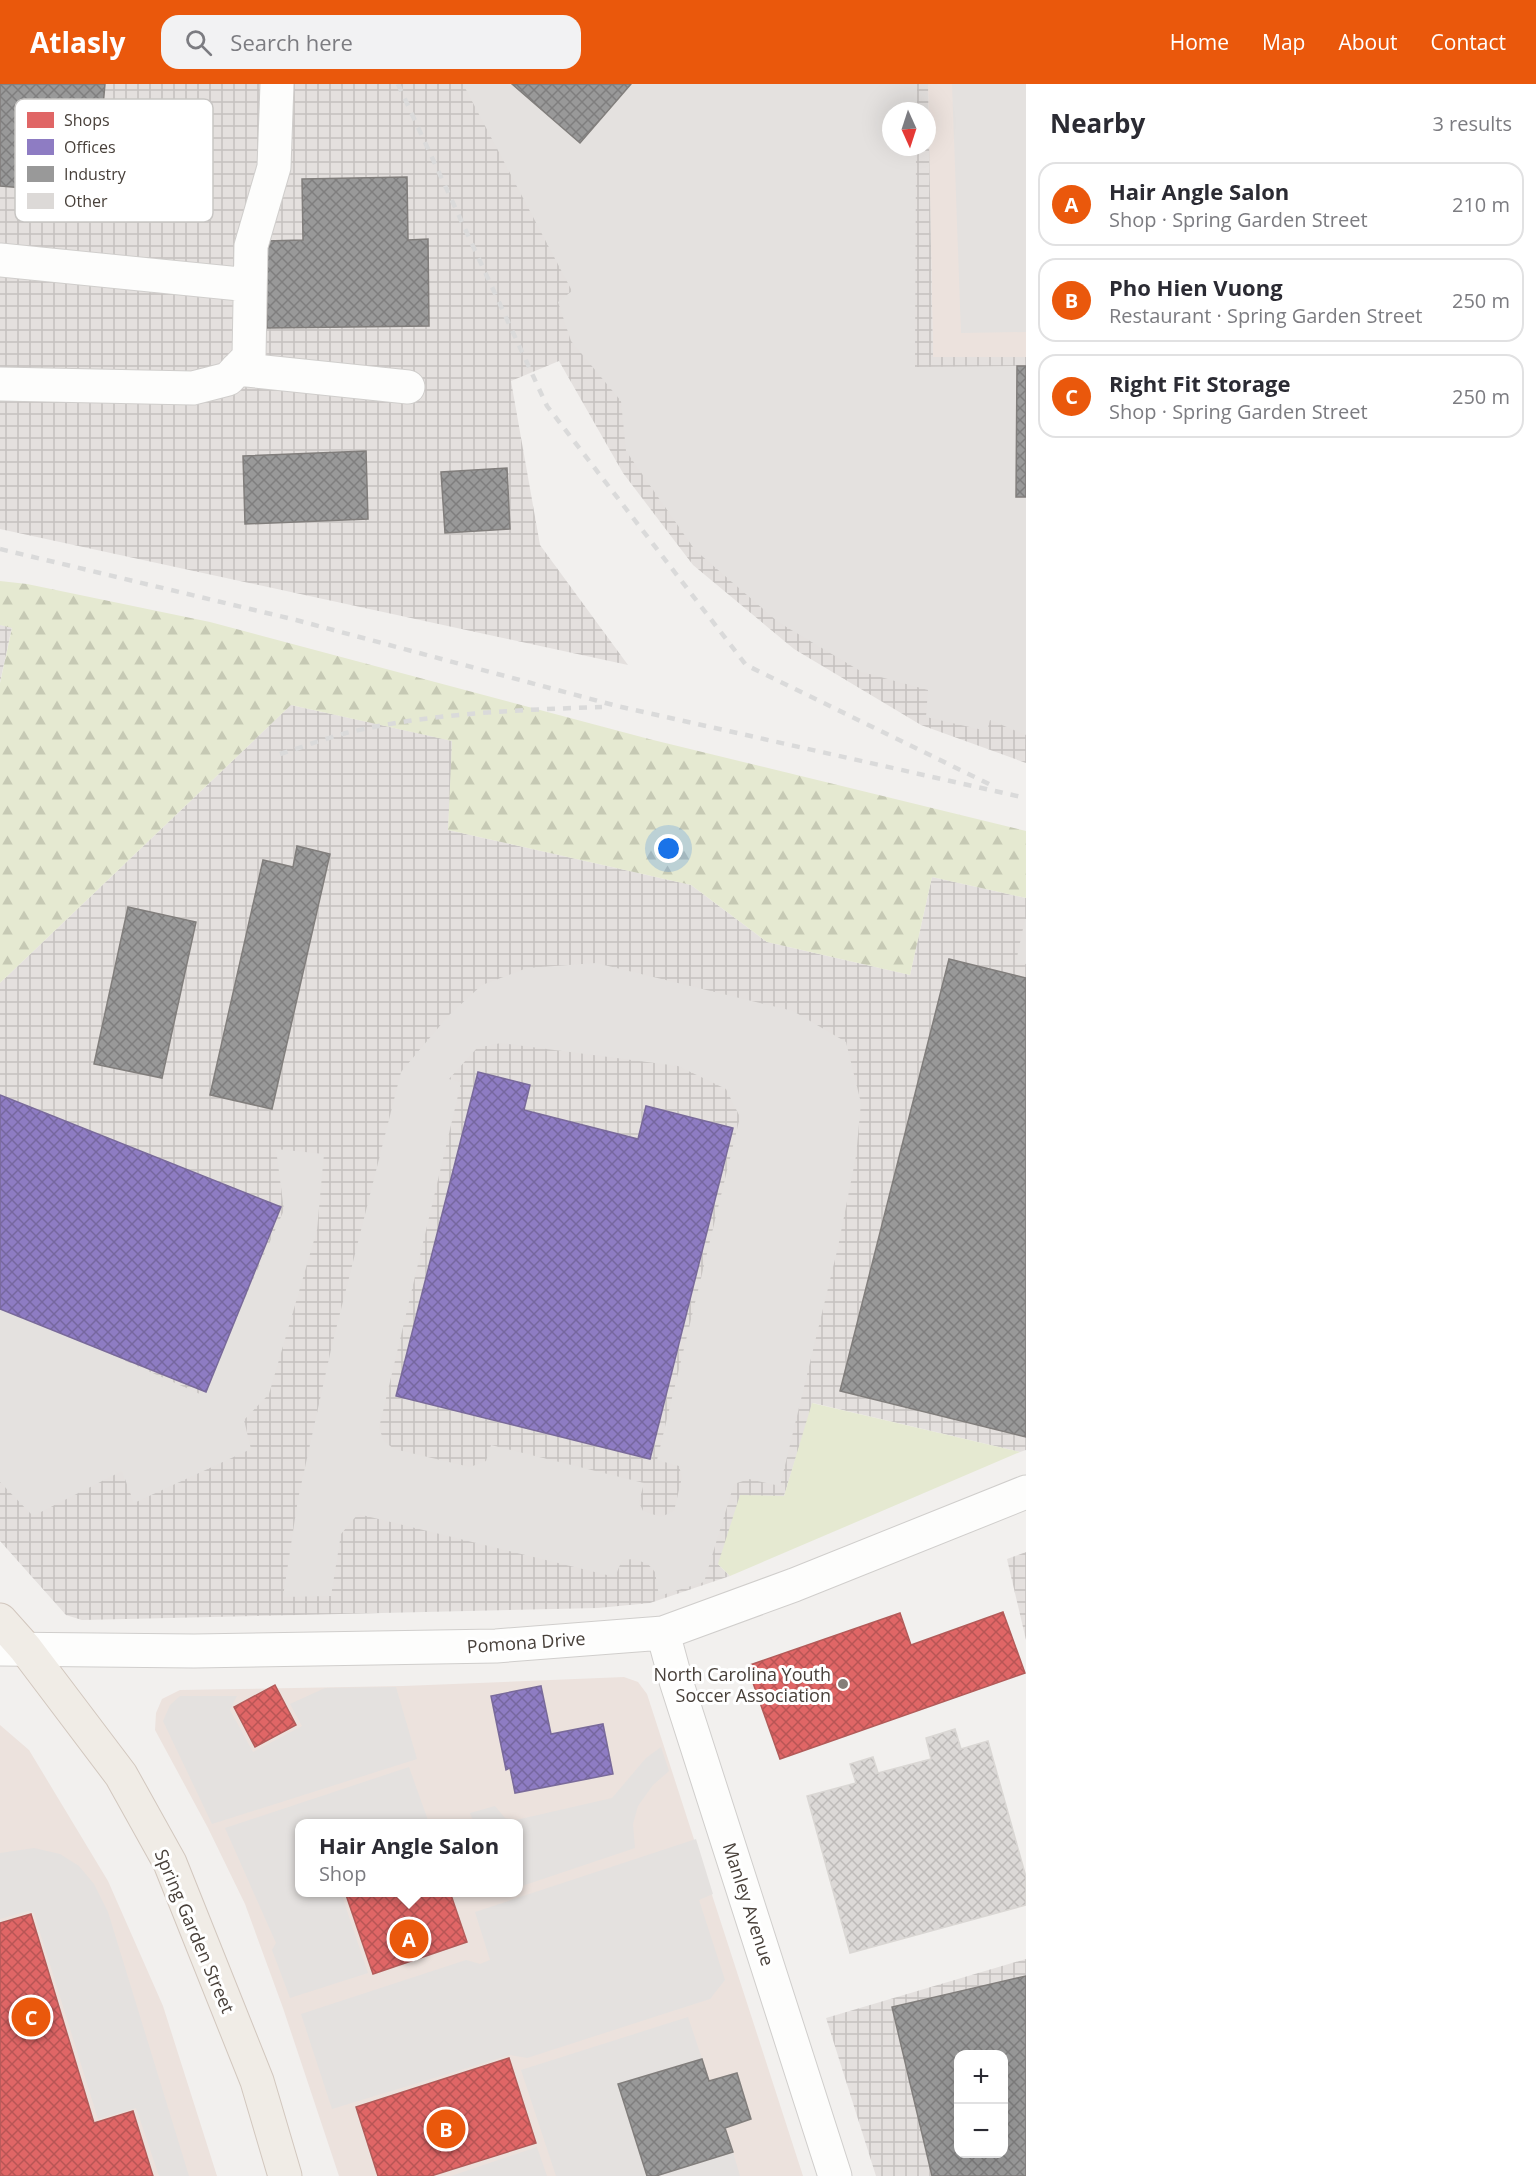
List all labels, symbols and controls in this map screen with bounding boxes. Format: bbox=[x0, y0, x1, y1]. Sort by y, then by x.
search box bbox=[161, 15, 581, 69]
text: Atlasly bbox=[30, 23, 125, 61]
icon: search bbox=[182, 26, 215, 59]
text: Search here bbox=[230, 27, 353, 57]
text: Home bbox=[1170, 28, 1229, 56]
text: Map bbox=[1262, 28, 1305, 56]
text: About bbox=[1338, 28, 1398, 56]
text: Contact bbox=[1431, 28, 1506, 56]
legend bbox=[15, 99, 213, 222]
north arrow bbox=[882, 102, 936, 156]
text: Nearby bbox=[1050, 105, 1145, 141]
text: Shops bbox=[64, 109, 110, 131]
text: 3 results bbox=[1432, 110, 1512, 137]
text: Offices bbox=[64, 136, 116, 158]
text: Industry bbox=[64, 163, 127, 185]
text: Hair Angle Salon bbox=[1109, 176, 1289, 206]
text: Other bbox=[64, 190, 108, 212]
text: A bbox=[1065, 191, 1078, 218]
text: 210 m bbox=[1452, 191, 1510, 218]
text: Shop · Spring Garden Street bbox=[1109, 206, 1368, 233]
text: Pho Hien Vuong bbox=[1109, 272, 1283, 302]
text: B bbox=[1065, 287, 1078, 314]
text: 250 m bbox=[1452, 287, 1510, 314]
text: Restaurant · Spring Garden Street bbox=[1109, 302, 1422, 329]
text: Right Fit Storage bbox=[1109, 368, 1290, 398]
text: C bbox=[1065, 383, 1078, 410]
text: 250 m bbox=[1452, 383, 1510, 410]
text: Shop · Spring Garden Street bbox=[1109, 398, 1368, 425]
your location bbox=[654, 834, 683, 863]
street label: Pomona Drive bbox=[466, 1626, 586, 1658]
place label: North Carolina Youth Soccer Association bbox=[653, 1662, 831, 1707]
marker: North Carolina Youth Soccer Association bbox=[836, 1677, 850, 1691]
popup bbox=[295, 1819, 523, 1897]
text: Hair Angle Salon bbox=[319, 1830, 499, 1860]
street label: Manley Avenue bbox=[718, 1839, 780, 1969]
street label: Spring Garden Street bbox=[150, 1845, 240, 2017]
text: Shop bbox=[319, 1860, 366, 1887]
pin: A bbox=[390, 1916, 428, 1962]
pin: C bbox=[12, 1994, 51, 2040]
map controls bbox=[954, 2050, 1008, 2158]
button: + bbox=[954, 2050, 1008, 2104]
button: − bbox=[954, 2104, 1008, 2158]
pin: B bbox=[426, 2106, 466, 2152]

